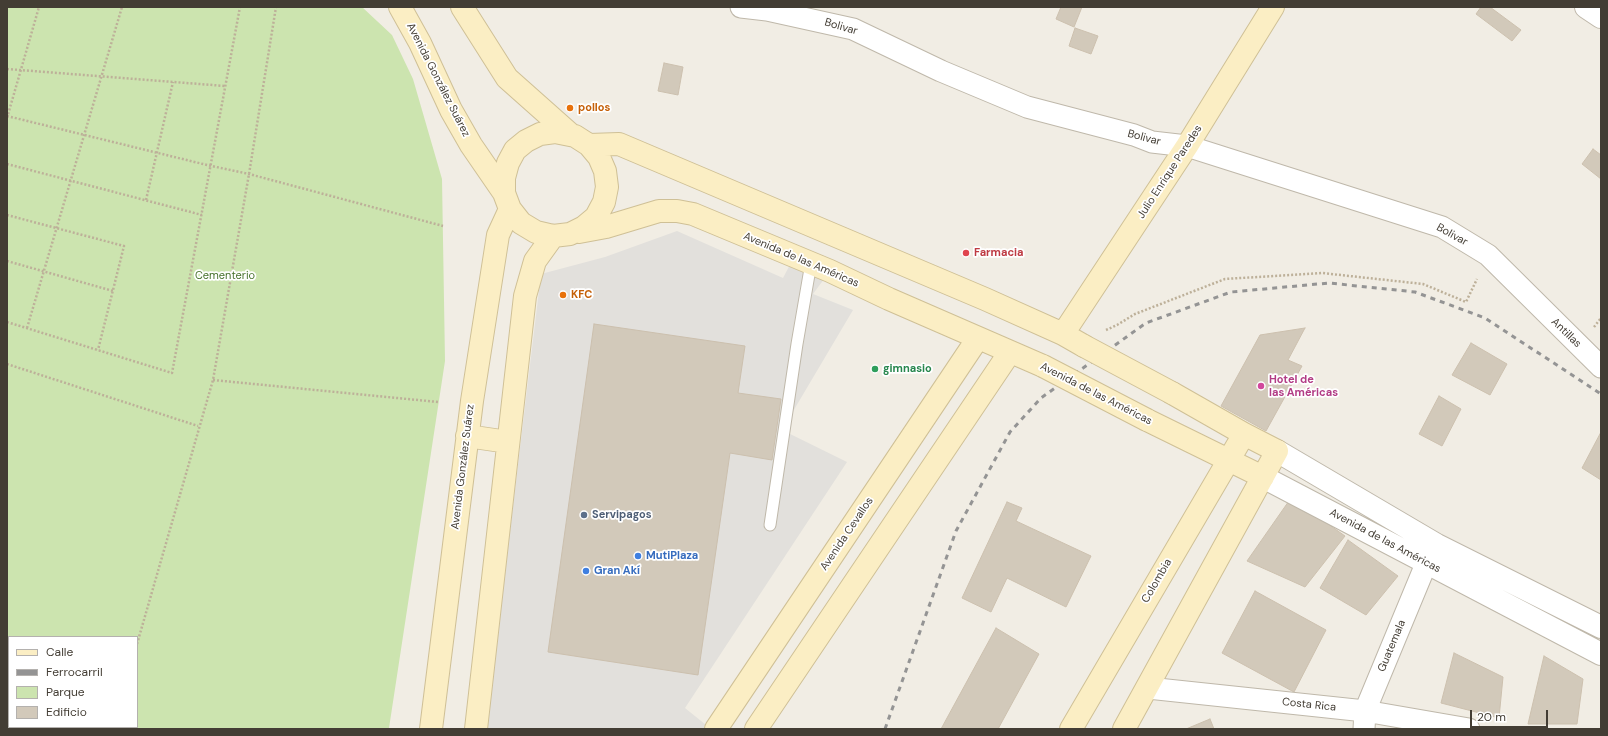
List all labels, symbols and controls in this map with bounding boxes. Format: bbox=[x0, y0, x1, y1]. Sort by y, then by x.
street label: Bolivar bbox=[823, 16, 859, 38]
street label: Avenida González Suárez bbox=[404, 21, 472, 139]
place label: pollos bbox=[578, 101, 610, 115]
marker: pollos bbox=[565, 103, 575, 113]
street label: Julio Enrique Paredes bbox=[1135, 123, 1205, 221]
street label: Bolivar bbox=[1126, 127, 1162, 149]
street label: Bolivar bbox=[1434, 221, 1470, 249]
street label: Avenida de las Américas bbox=[741, 230, 861, 290]
place label: Farmacia bbox=[974, 246, 1024, 260]
marker: Farmacia bbox=[961, 248, 971, 258]
park label: Cementerio bbox=[195, 269, 255, 283]
place label: KFC bbox=[571, 288, 592, 302]
marker: KFC bbox=[558, 290, 568, 300]
street label: Antillas bbox=[1548, 315, 1584, 351]
street label: Avenida de las Américas bbox=[1038, 360, 1154, 428]
place label: gimnasio bbox=[883, 362, 932, 376]
marker: gimnasio bbox=[870, 364, 880, 374]
place label: Hotel de las Américas bbox=[1269, 373, 1338, 399]
marker: Hotel de las Américas bbox=[1256, 381, 1266, 391]
street label: Avenida González Suárez bbox=[449, 404, 477, 530]
street label: Avenida Cevallos bbox=[818, 495, 876, 573]
street label: Avenida de las Américas bbox=[1327, 506, 1443, 576]
place label: Servipagos bbox=[592, 508, 652, 522]
marker: Servipagos bbox=[579, 510, 589, 520]
place label: MutiPlaza bbox=[646, 549, 698, 563]
marker: MutiPlaza bbox=[633, 551, 643, 561]
street label: Colombia bbox=[1139, 557, 1175, 605]
place label: Gran Akí bbox=[594, 564, 640, 578]
marker: Gran Akí bbox=[581, 566, 591, 576]
street label: Guatemala bbox=[1375, 618, 1409, 674]
legend bbox=[8, 636, 138, 728]
text: Calle bbox=[46, 644, 73, 660]
text: Ferrocarril bbox=[46, 664, 103, 680]
text: Parque bbox=[46, 684, 85, 700]
street label: Costa Rica bbox=[1281, 696, 1337, 714]
scale bar bbox=[1472, 702, 1550, 728]
text: Edificio bbox=[46, 704, 87, 720]
text: 20 m bbox=[1477, 709, 1506, 725]

